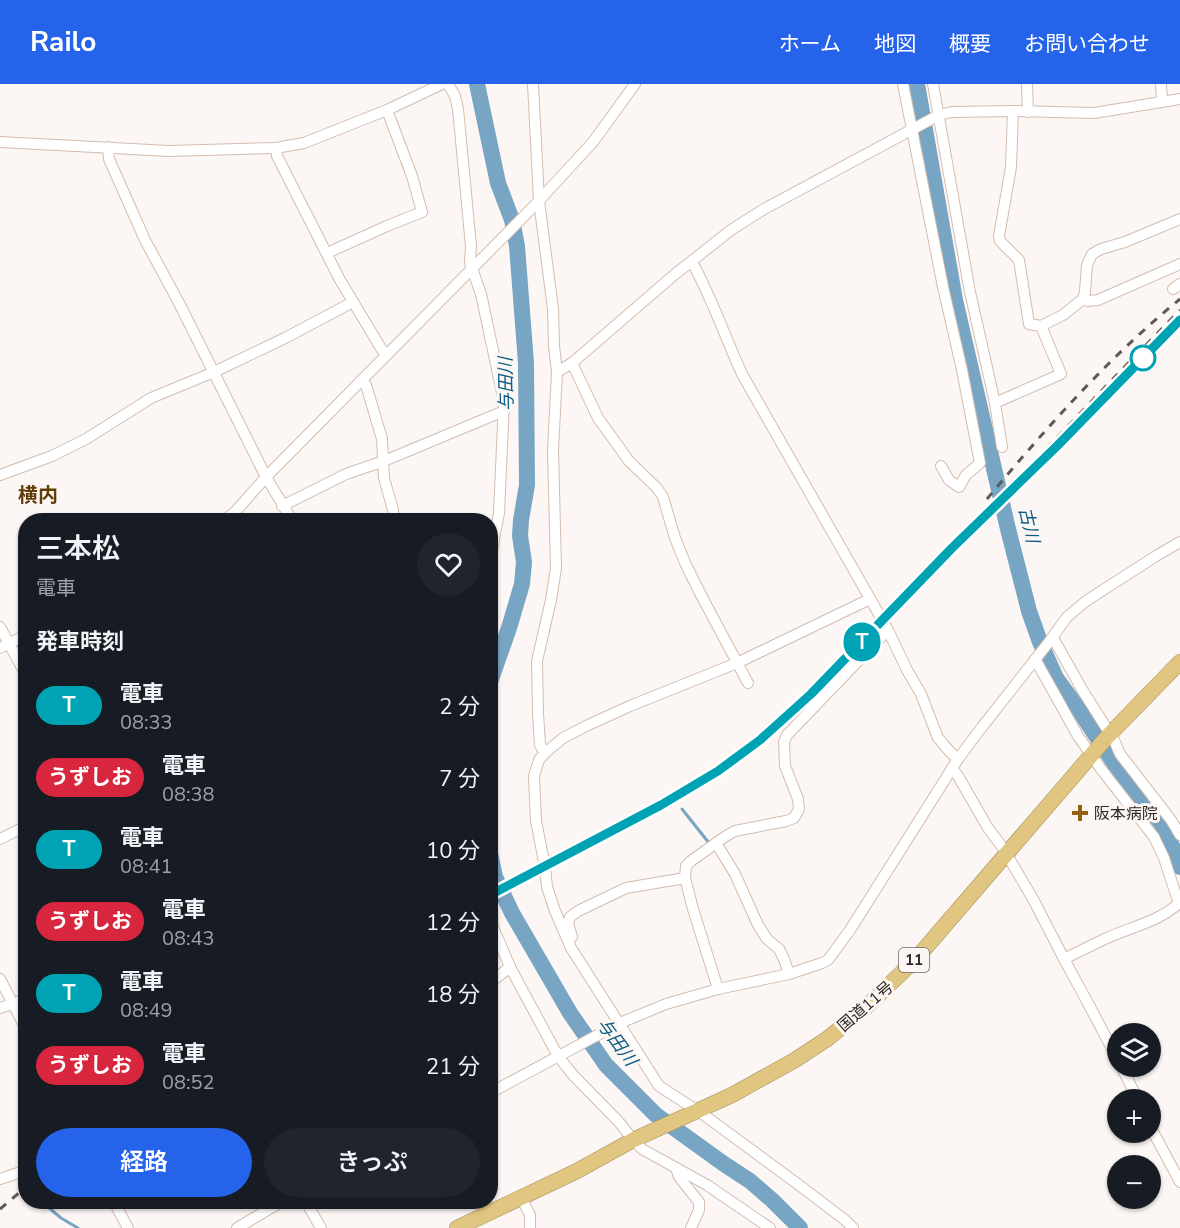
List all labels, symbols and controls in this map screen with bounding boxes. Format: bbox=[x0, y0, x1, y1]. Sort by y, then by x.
text: Railo bbox=[30, 23, 96, 61]
text: ホーム bbox=[779, 30, 841, 58]
text: 地図 bbox=[874, 30, 916, 58]
text: 概要 bbox=[949, 30, 991, 58]
text: お問い合わせ bbox=[1024, 30, 1150, 58]
unlabelled marker bbox=[1130, 345, 1156, 371]
water label: 与田川 bbox=[493, 355, 518, 411]
district label: 横内 bbox=[18, 482, 58, 509]
water label: 古川 bbox=[1013, 505, 1045, 547]
text: 三本松 bbox=[36, 530, 120, 568]
button: heart bbox=[417, 533, 480, 596]
text: 電車 bbox=[36, 575, 76, 602]
line badge: T bbox=[842, 622, 882, 662]
text: 発車時刻 bbox=[36, 627, 124, 657]
text: T bbox=[855, 628, 869, 656]
text: 電車 bbox=[120, 679, 164, 709]
text: T bbox=[62, 691, 76, 719]
text: 2 分 bbox=[439, 692, 480, 722]
text: 08:33 bbox=[120, 709, 173, 736]
text: 電車 bbox=[162, 751, 206, 781]
text: うずしお bbox=[48, 763, 132, 791]
text: 7 分 bbox=[439, 764, 480, 794]
text: 08:38 bbox=[162, 781, 215, 808]
place label: 阪本病院 bbox=[1094, 803, 1158, 825]
marker: 阪本病院 bbox=[1071, 804, 1089, 822]
text: 電車 bbox=[120, 823, 164, 853]
text: T bbox=[62, 835, 76, 863]
text: 10 分 bbox=[426, 836, 480, 866]
text: 08:41 bbox=[120, 853, 173, 880]
text: 電車 bbox=[162, 895, 206, 925]
text: うずしお bbox=[48, 907, 132, 935]
text: 12 分 bbox=[426, 908, 480, 938]
text: 08:43 bbox=[162, 925, 215, 952]
road number: 11 bbox=[899, 948, 929, 972]
text: 電車 bbox=[120, 967, 164, 997]
street label: 国道11号 bbox=[833, 976, 898, 1037]
text: T bbox=[62, 979, 76, 1007]
text: 18 分 bbox=[426, 980, 480, 1010]
text: 08:49 bbox=[120, 997, 173, 1024]
water label: 与田川 bbox=[591, 1013, 644, 1073]
map controls bbox=[1107, 1023, 1161, 1209]
button: layers bbox=[1107, 1023, 1161, 1077]
text: 電車 bbox=[162, 1039, 206, 1069]
text: うずしお bbox=[48, 1051, 132, 1079]
text: 21 分 bbox=[426, 1052, 480, 1082]
text: 08:52 bbox=[162, 1069, 215, 1096]
button: + bbox=[1107, 1089, 1161, 1143]
button: 経路 bbox=[36, 1128, 252, 1197]
button: きっぷ bbox=[264, 1128, 480, 1197]
button: − bbox=[1107, 1155, 1161, 1209]

